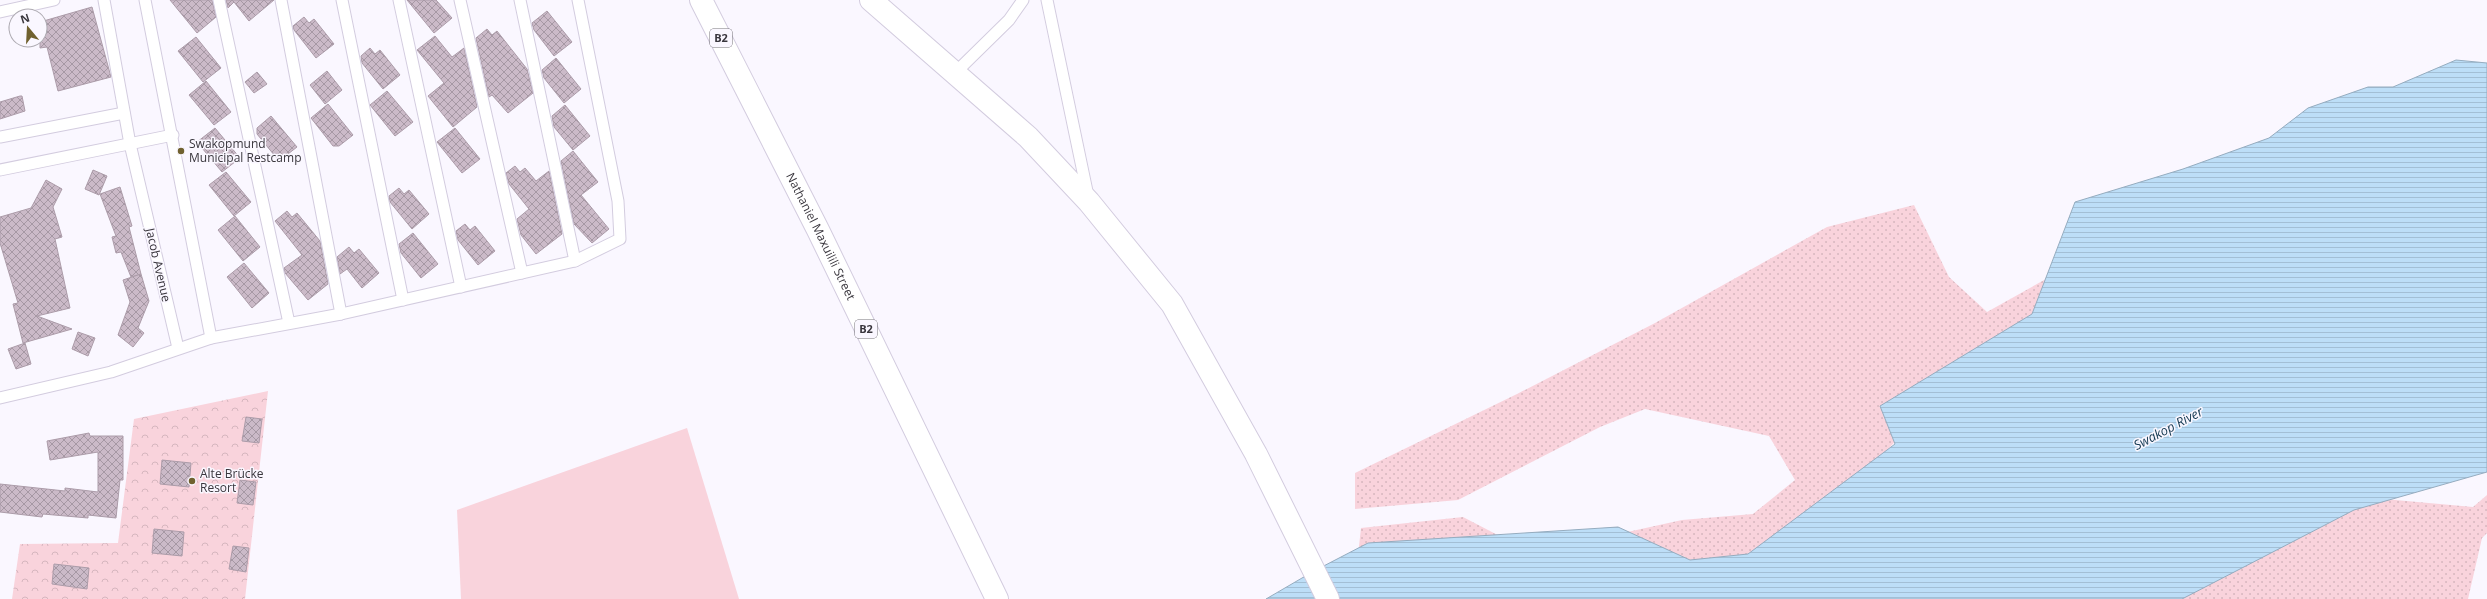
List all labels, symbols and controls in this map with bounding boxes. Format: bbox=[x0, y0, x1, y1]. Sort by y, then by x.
north arrow bbox=[8, 8, 48, 48]
text: N bbox=[18, 9, 31, 27]
road number: B2 bbox=[710, 29, 732, 47]
place label: Swakopmund Municipal Restcamp bbox=[189, 135, 301, 166]
marker: Swakopmund Municipal Restcamp bbox=[176, 146, 186, 156]
street label: Nathaniel Maxuilili Street bbox=[782, 170, 860, 303]
street label: Jacob Avenue bbox=[142, 225, 175, 304]
road number: B2 bbox=[855, 320, 877, 338]
water label: Swakop River bbox=[2130, 402, 2207, 454]
place label: Alte Brücke Resort bbox=[200, 465, 264, 496]
marker: Alte Brücke Resort bbox=[187, 476, 197, 486]

